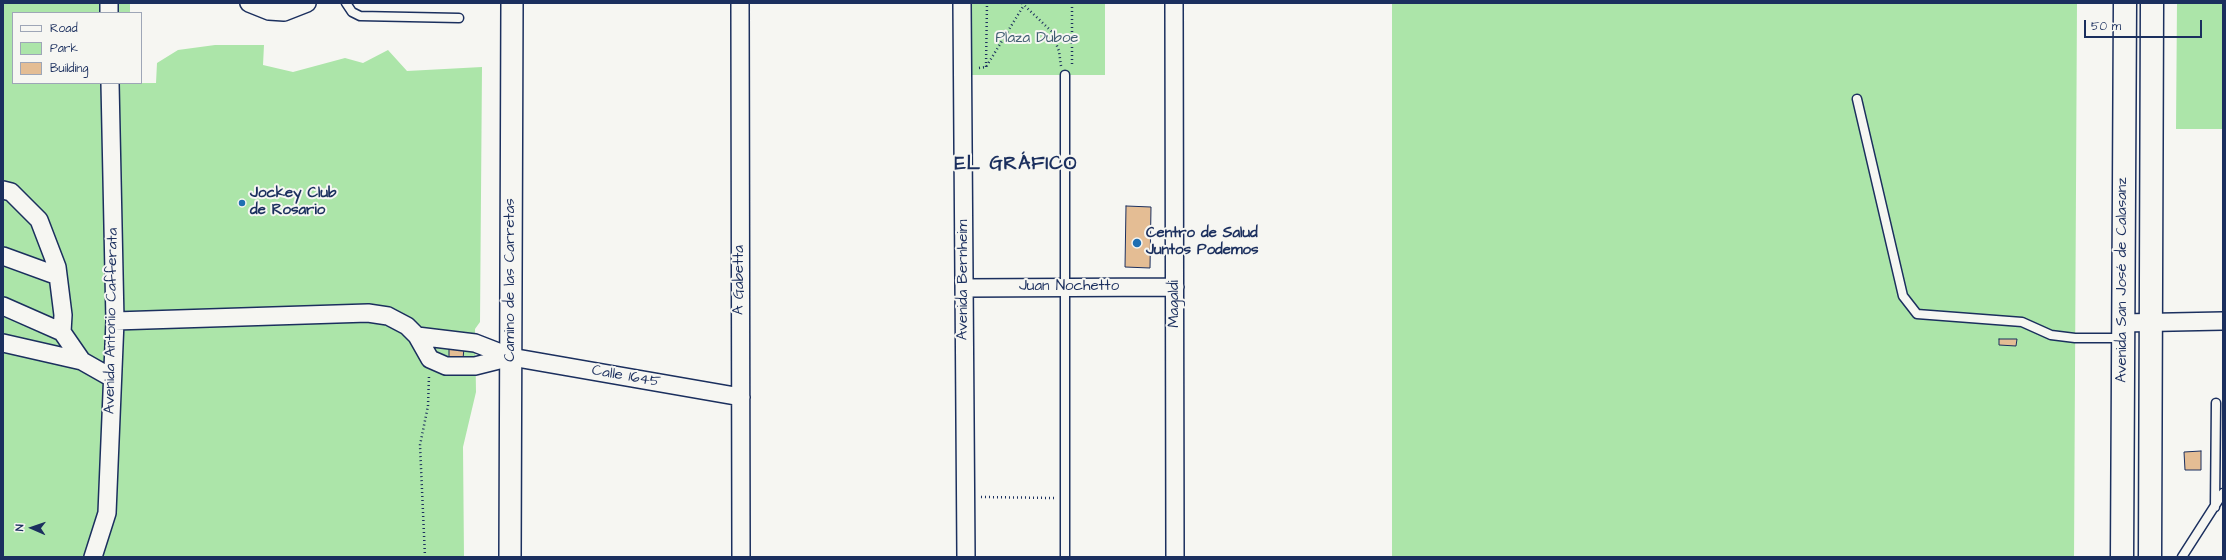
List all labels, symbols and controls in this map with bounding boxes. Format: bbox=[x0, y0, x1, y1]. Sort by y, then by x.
legend bbox=[12, 12, 142, 84]
scale bar bbox=[2086, 12, 2204, 38]
text: 50 m bbox=[2091, 18, 2121, 35]
text: Road bbox=[50, 20, 78, 37]
park label: Plaza Duboe bbox=[996, 30, 1078, 48]
text: Park bbox=[50, 40, 78, 57]
text: Building bbox=[50, 60, 88, 77]
district label: EL GRÁFICO bbox=[954, 154, 1078, 176]
street label: Avenida San José de Calasanz bbox=[2114, 177, 2132, 383]
place label: Jockey Club de Rosario bbox=[250, 185, 336, 220]
marker: Jockey Club de Rosario bbox=[237, 198, 247, 208]
street label: Camino de las Carretas bbox=[502, 198, 520, 362]
street label: Avenida Bernheim bbox=[955, 220, 973, 340]
place label: Centro de Salud Juntos Podemos bbox=[1146, 225, 1259, 260]
street label: Avenida Antonio Cafferata bbox=[101, 228, 123, 414]
marker: Centro de Salud Juntos Podemos bbox=[1131, 237, 1143, 249]
street label: A Gabetta bbox=[731, 245, 749, 315]
street label: Juan Nochetto bbox=[1019, 278, 1119, 296]
street label: Magaldi bbox=[1166, 280, 1184, 328]
street label: Calle 1645 bbox=[590, 362, 662, 392]
north arrow bbox=[12, 508, 52, 548]
text: N bbox=[12, 524, 27, 531]

